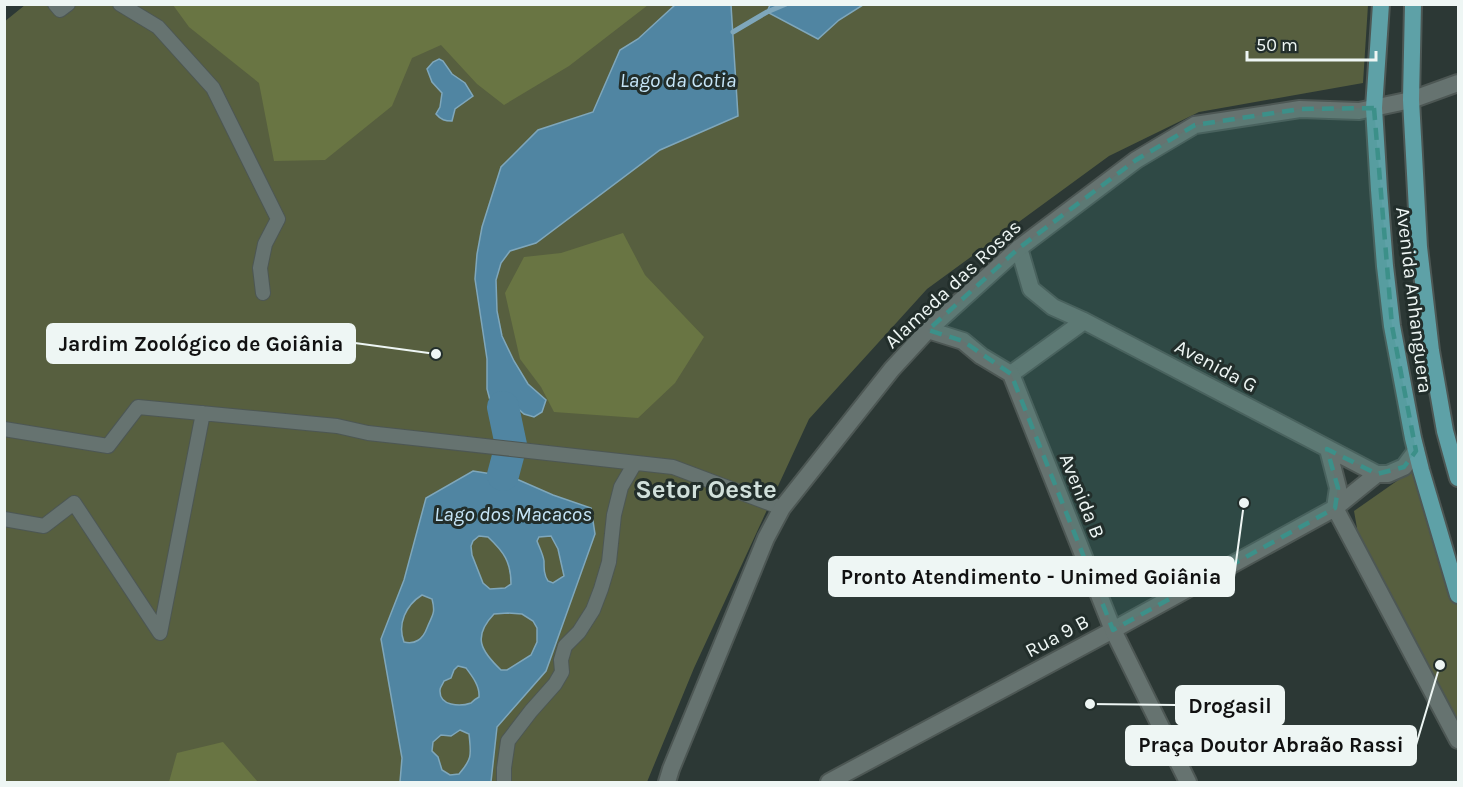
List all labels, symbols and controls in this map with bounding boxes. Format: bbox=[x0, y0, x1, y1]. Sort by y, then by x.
scale bar bbox=[1247, 24, 1376, 62]
text: 50 m bbox=[1256, 34, 1298, 56]
water label: Lago da Cotia bbox=[620, 68, 736, 92]
street label: Avenida Anhanguera bbox=[1391, 205, 1437, 395]
street label: Alameda das Rosas bbox=[880, 215, 1026, 353]
callout: Jardim Zoológico de Goiânia bbox=[47, 324, 355, 363]
text: Jardim Zoológico de Goiânia bbox=[59, 332, 343, 356]
street label: Avenida G bbox=[1171, 335, 1261, 397]
street label: Avenida B bbox=[1055, 450, 1109, 542]
district label: Setor Oeste bbox=[635, 474, 777, 505]
water label: Lago dos Macacos bbox=[434, 502, 592, 526]
callout: Pronto Atendimento - Unimed Goiânia bbox=[829, 557, 1234, 596]
text: Pronto Atendimento - Unimed Goiânia bbox=[841, 565, 1221, 589]
street label: Rua 9 B bbox=[1021, 610, 1093, 662]
callout: Drogasil bbox=[1176, 686, 1284, 725]
text: Drogasil bbox=[1188, 694, 1272, 718]
callout: Praça Doutor Abraão Rassi bbox=[1126, 726, 1416, 765]
text: Praça Doutor Abraão Rassi bbox=[1138, 733, 1404, 757]

